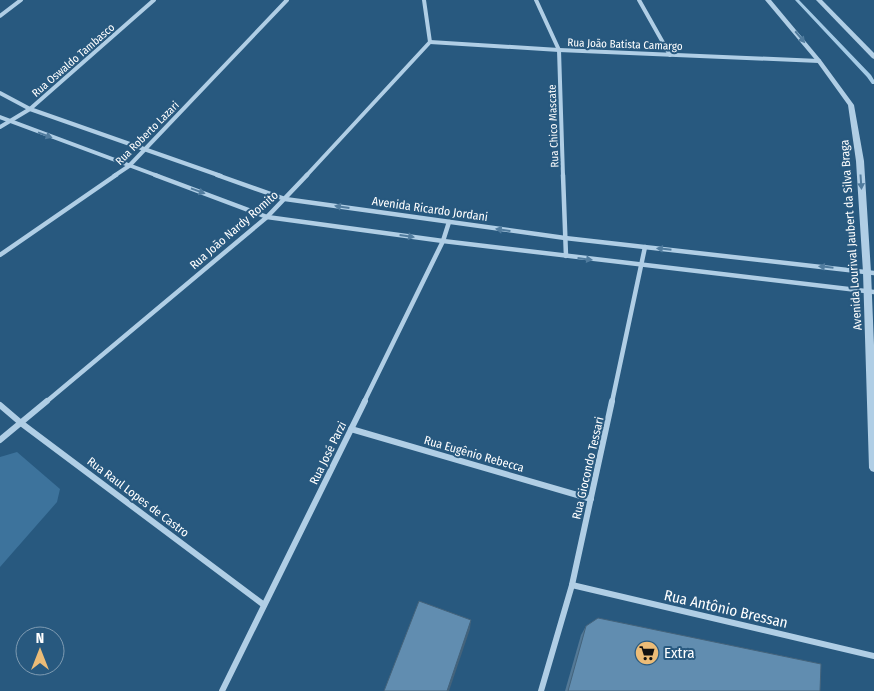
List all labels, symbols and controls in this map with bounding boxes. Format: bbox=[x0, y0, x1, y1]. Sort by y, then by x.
street label: Rua Oswaldo Tambasco bbox=[29, 21, 117, 100]
one-way arrow bbox=[794, 31, 805, 44]
street label: Rua João Batista Camargo bbox=[567, 36, 683, 53]
street label: Rua Chico Mascate bbox=[546, 84, 561, 168]
street label: Rua Roberto Lazari bbox=[113, 99, 182, 168]
one-way arrow bbox=[38, 131, 53, 139]
street label: Avenida Lourival Jaubert da Silva Braga bbox=[837, 139, 865, 331]
one-way arrow bbox=[857, 174, 865, 190]
street label: Rua João Nardy Romito bbox=[187, 188, 281, 272]
one-way arrow bbox=[190, 188, 205, 195]
street label: Avenida Ricardo Jordani bbox=[371, 194, 489, 224]
one-way arrow bbox=[334, 203, 350, 211]
one-way arrow bbox=[494, 225, 510, 233]
one-way arrow bbox=[399, 233, 415, 241]
one-way arrow bbox=[656, 245, 672, 253]
one-way arrow bbox=[578, 255, 594, 263]
one-way arrow bbox=[817, 263, 833, 271]
street label: Rua Giocondo Tessari bbox=[569, 415, 607, 521]
street label: Rua José Parzi bbox=[307, 419, 349, 487]
street label: Rua Eugênio Rebecca bbox=[422, 433, 526, 475]
street label: Rua Raul Lopes de Castro bbox=[84, 454, 192, 540]
street label: Rua Antônio Bressan bbox=[662, 586, 790, 632]
north arrow bbox=[15, 626, 65, 676]
text: N bbox=[36, 630, 44, 647]
supermarket icon: Extra bbox=[634, 640, 660, 666]
place label: Extra bbox=[664, 644, 695, 662]

